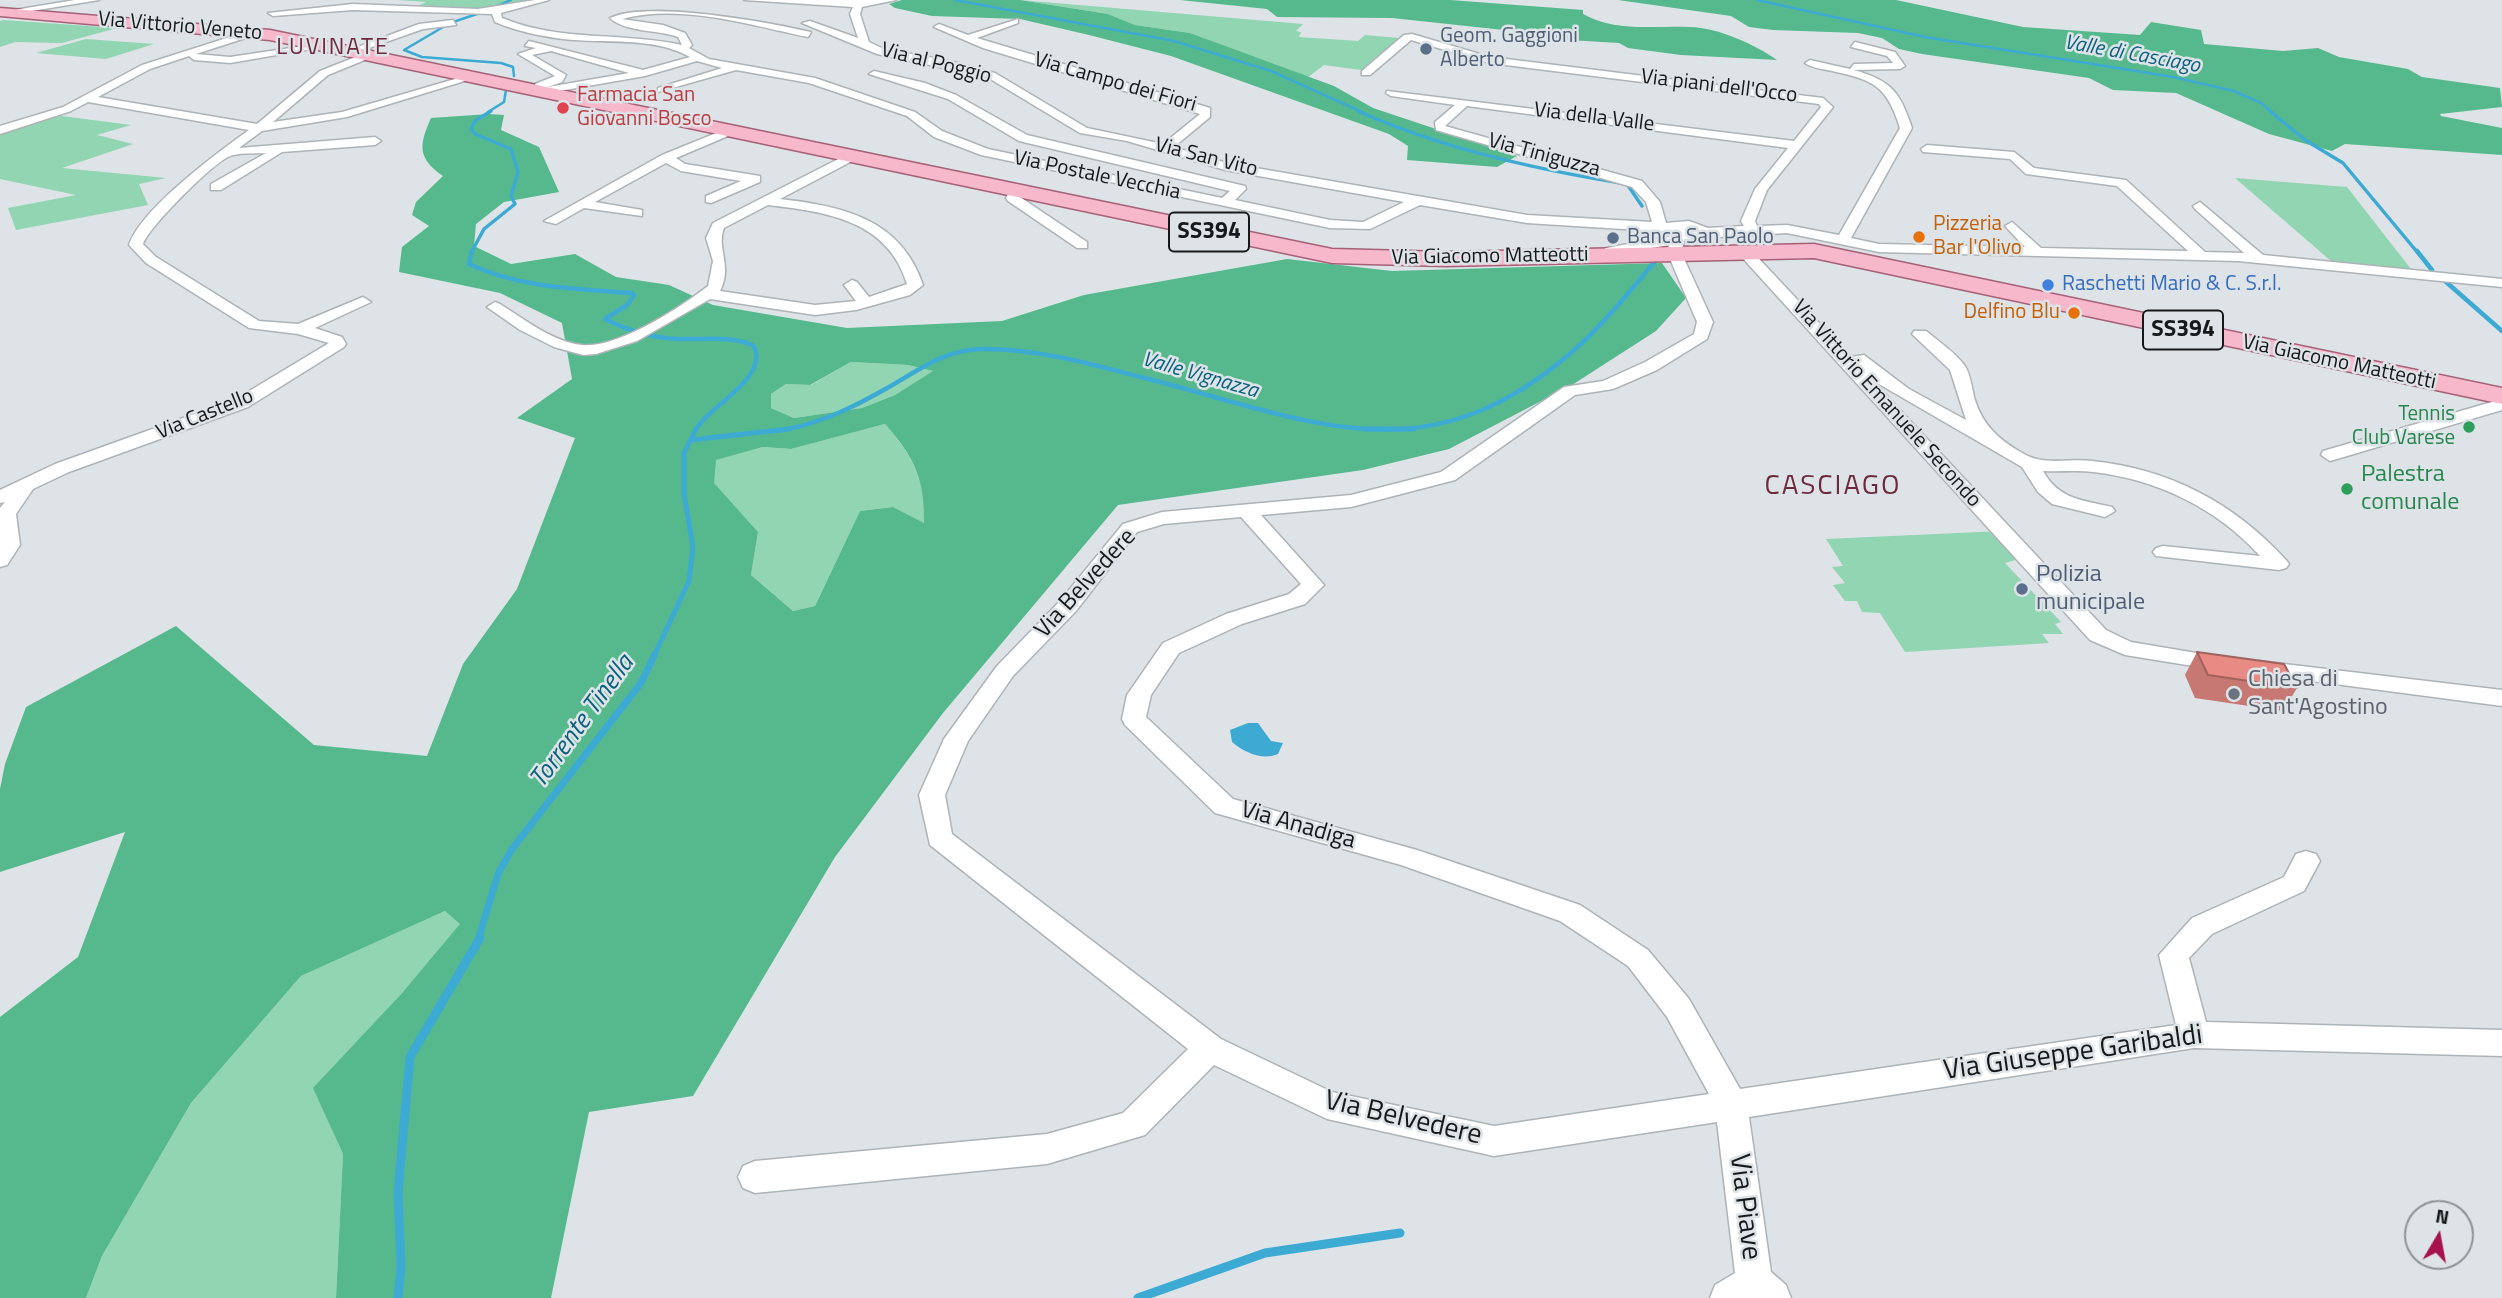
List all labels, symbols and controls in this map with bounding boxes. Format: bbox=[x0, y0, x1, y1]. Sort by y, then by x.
street label: Via Vittorio Veneto bbox=[97, 7, 263, 47]
place label: Geom. Gaggioni Alberto bbox=[1440, 24, 1578, 74]
water label: Valle di Casciago bbox=[2062, 31, 2202, 79]
district label: LUVINATE bbox=[277, 34, 389, 62]
street label: Via al Poggio bbox=[878, 38, 994, 90]
marker: Geom. Gaggioni Alberto bbox=[1418, 41, 1434, 57]
street label: Via Campo dei Fiori bbox=[1031, 48, 1199, 118]
street label: Via piani dell'Occo bbox=[1639, 65, 1799, 109]
place label: Farmacia San Giovanni Bosco bbox=[577, 83, 712, 133]
street label: Via della Valle bbox=[1532, 98, 1656, 138]
marker: Farmacia San Giovanni Bosco bbox=[555, 100, 571, 116]
street label: Via Tiniguzza bbox=[1485, 129, 1603, 183]
street label: Via San Vito bbox=[1152, 133, 1260, 183]
street label: Via Postale Vecchia bbox=[1011, 146, 1183, 206]
place label: Pizzeria Bar l'Olivo bbox=[1933, 212, 2022, 262]
road number: SS394 bbox=[1169, 213, 1249, 252]
place label: Banca San Paolo bbox=[1627, 225, 1774, 251]
marker: Pizzeria Bar l'Olivo bbox=[1911, 229, 1927, 245]
marker: Banca San Paolo bbox=[1605, 230, 1621, 246]
street label: Via Giacomo Matteotti bbox=[1391, 243, 1589, 271]
place label: Raschetti Mario & C. S.r.l. bbox=[2062, 272, 2281, 298]
marker: Raschetti Mario & C. S.r.l. bbox=[2040, 277, 2056, 293]
street label: Via Vittorio Emanuele Secondo bbox=[1786, 295, 1986, 513]
place label: Delfino Blu bbox=[1964, 300, 2060, 326]
marker: Delfino Blu bbox=[2066, 305, 2082, 321]
road number: SS394 bbox=[2143, 310, 2223, 350]
street label: Via Giacomo Matteotti bbox=[2240, 330, 2438, 396]
water label: Valle Vignazza bbox=[1139, 347, 1261, 405]
street label: Via Castello bbox=[153, 384, 257, 446]
place label: Tennis Club Varese bbox=[2352, 402, 2455, 452]
marker: Tennis Club Varese bbox=[2461, 419, 2477, 435]
place label: Palestra comunale bbox=[2361, 461, 2459, 517]
district label: CASCIAGO bbox=[1765, 470, 1901, 504]
marker: Palestra comunale bbox=[2339, 481, 2355, 497]
street label: Via Belvedere bbox=[1029, 523, 1143, 645]
place label: Polizia municipale bbox=[2036, 561, 2145, 617]
marker: Polizia municipale bbox=[2014, 581, 2030, 597]
water label: Torrente Tinella bbox=[524, 649, 642, 795]
place label: Chiesa di Sant'Agostino bbox=[2248, 666, 2388, 722]
marker: Chiesa di Sant'Agostino bbox=[2226, 686, 2242, 702]
street label: Via Anadiga bbox=[1237, 796, 1359, 856]
street label: Via Giuseppe Garibaldi bbox=[1941, 1019, 2205, 1089]
street label: Via Belvedere bbox=[1321, 1085, 1485, 1153]
street label: Via Piave bbox=[1721, 1152, 1767, 1262]
north arrow bbox=[2404, 1200, 2474, 1270]
text: N bbox=[2433, 1200, 2451, 1231]

